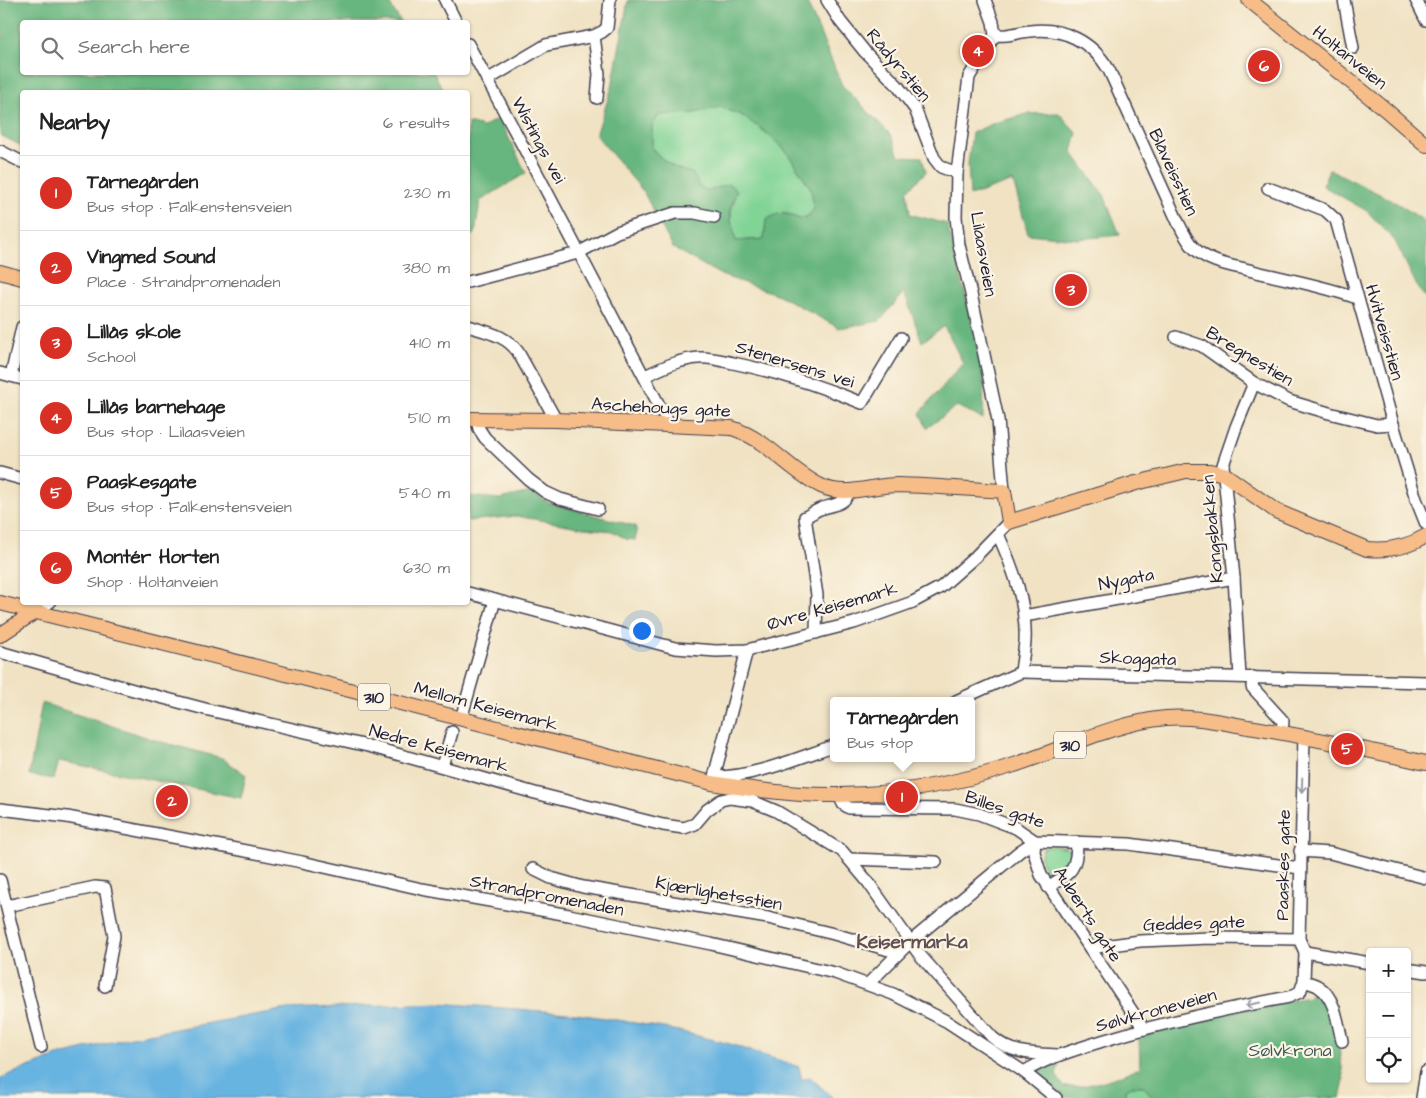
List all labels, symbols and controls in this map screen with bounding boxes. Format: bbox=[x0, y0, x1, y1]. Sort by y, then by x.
street label: Holtanveien bbox=[1307, 19, 1392, 95]
search box bbox=[20, 20, 470, 75]
street label: Rådyrstien bbox=[860, 23, 937, 108]
pin: 4 bbox=[962, 32, 994, 70]
icon: search bbox=[38, 34, 66, 62]
text: Search here bbox=[78, 34, 190, 61]
pin: 6 bbox=[1248, 47, 1280, 85]
street label: Wistings vei bbox=[504, 92, 572, 189]
text: Nearby bbox=[40, 108, 110, 137]
text: 6 results bbox=[383, 112, 450, 134]
street label: Blåveisstien bbox=[1142, 125, 1205, 220]
text: Tårnegården bbox=[87, 169, 198, 196]
text: 1 bbox=[55, 182, 57, 204]
text: 230 m bbox=[404, 182, 450, 204]
text: Bus stop · Falkenstensveien bbox=[87, 196, 292, 218]
street label: Lilaasveien bbox=[964, 210, 1003, 299]
text: Vingmed Sound bbox=[87, 244, 215, 271]
text: 2 bbox=[51, 257, 61, 279]
text: 380 m bbox=[403, 257, 450, 279]
text: Place · Strandpromenaden bbox=[87, 271, 280, 293]
pin: 3 bbox=[1055, 271, 1087, 309]
street label: Hvitveisstien bbox=[1359, 281, 1410, 383]
text: Lillås skole bbox=[87, 319, 181, 346]
street label: Bregnestien bbox=[1201, 320, 1298, 393]
text: 3 bbox=[52, 332, 60, 354]
text: 410 m bbox=[408, 332, 450, 354]
street label: Stenersens vei bbox=[732, 335, 858, 395]
text: School bbox=[87, 346, 136, 368]
street label: Aschehougs gate bbox=[590, 391, 732, 425]
text: Lillås barnehage bbox=[87, 394, 226, 421]
text: 4 bbox=[51, 407, 61, 429]
text: 510 m bbox=[408, 407, 450, 429]
text: Bus stop · Lilaasveien bbox=[87, 421, 245, 443]
text: Paaskesgate bbox=[87, 469, 197, 496]
street label: Kongsbakken bbox=[1195, 474, 1231, 584]
text: 5 bbox=[50, 482, 62, 504]
text: 540 m bbox=[399, 482, 450, 504]
text: Bus stop · Falkenstensveien bbox=[87, 496, 292, 518]
text: Montér Horten bbox=[87, 544, 219, 571]
text: 6 bbox=[51, 557, 61, 579]
text: 630 m bbox=[403, 557, 450, 579]
street label: Nygata bbox=[1096, 562, 1156, 598]
text: Shop · Holtanveien bbox=[87, 571, 218, 593]
street label: Øvre Keisemark bbox=[764, 576, 900, 637]
your location bbox=[629, 618, 655, 644]
street label: Skoggata bbox=[1099, 645, 1177, 673]
street label: Mellom Keisemark bbox=[411, 675, 561, 738]
road number: 310 bbox=[358, 684, 390, 710]
popup bbox=[830, 697, 975, 762]
text: Tårnegården bbox=[847, 705, 958, 732]
street label: Nedre Keisemark bbox=[366, 718, 511, 779]
pin: 5 bbox=[1331, 730, 1363, 768]
text: Bus stop bbox=[847, 732, 913, 754]
road number: 310 bbox=[1054, 732, 1086, 758]
one-way arrow bbox=[1298, 777, 1307, 793]
pin: 1 bbox=[886, 778, 918, 816]
pin: 2 bbox=[156, 782, 188, 820]
street label: Billes gate bbox=[961, 784, 1048, 836]
street label: Paaskes gate bbox=[1270, 809, 1298, 921]
street label: Auberts gate bbox=[1046, 862, 1128, 968]
street label: Strandpromenaden bbox=[468, 868, 626, 923]
street label: Kjærlighetsstien bbox=[653, 870, 784, 918]
street label: Geddes gate bbox=[1143, 909, 1246, 939]
district label: Keisermarka bbox=[856, 929, 968, 956]
map controls bbox=[1366, 948, 1411, 1083]
button: + bbox=[1366, 948, 1411, 993]
street label: Sølvkroneveien bbox=[1093, 982, 1219, 1039]
button: − bbox=[1366, 993, 1411, 1038]
one-way arrow bbox=[1245, 1000, 1261, 1009]
park label: Sølvkrona bbox=[1248, 1038, 1332, 1063]
button: locate bbox=[1366, 1038, 1411, 1083]

